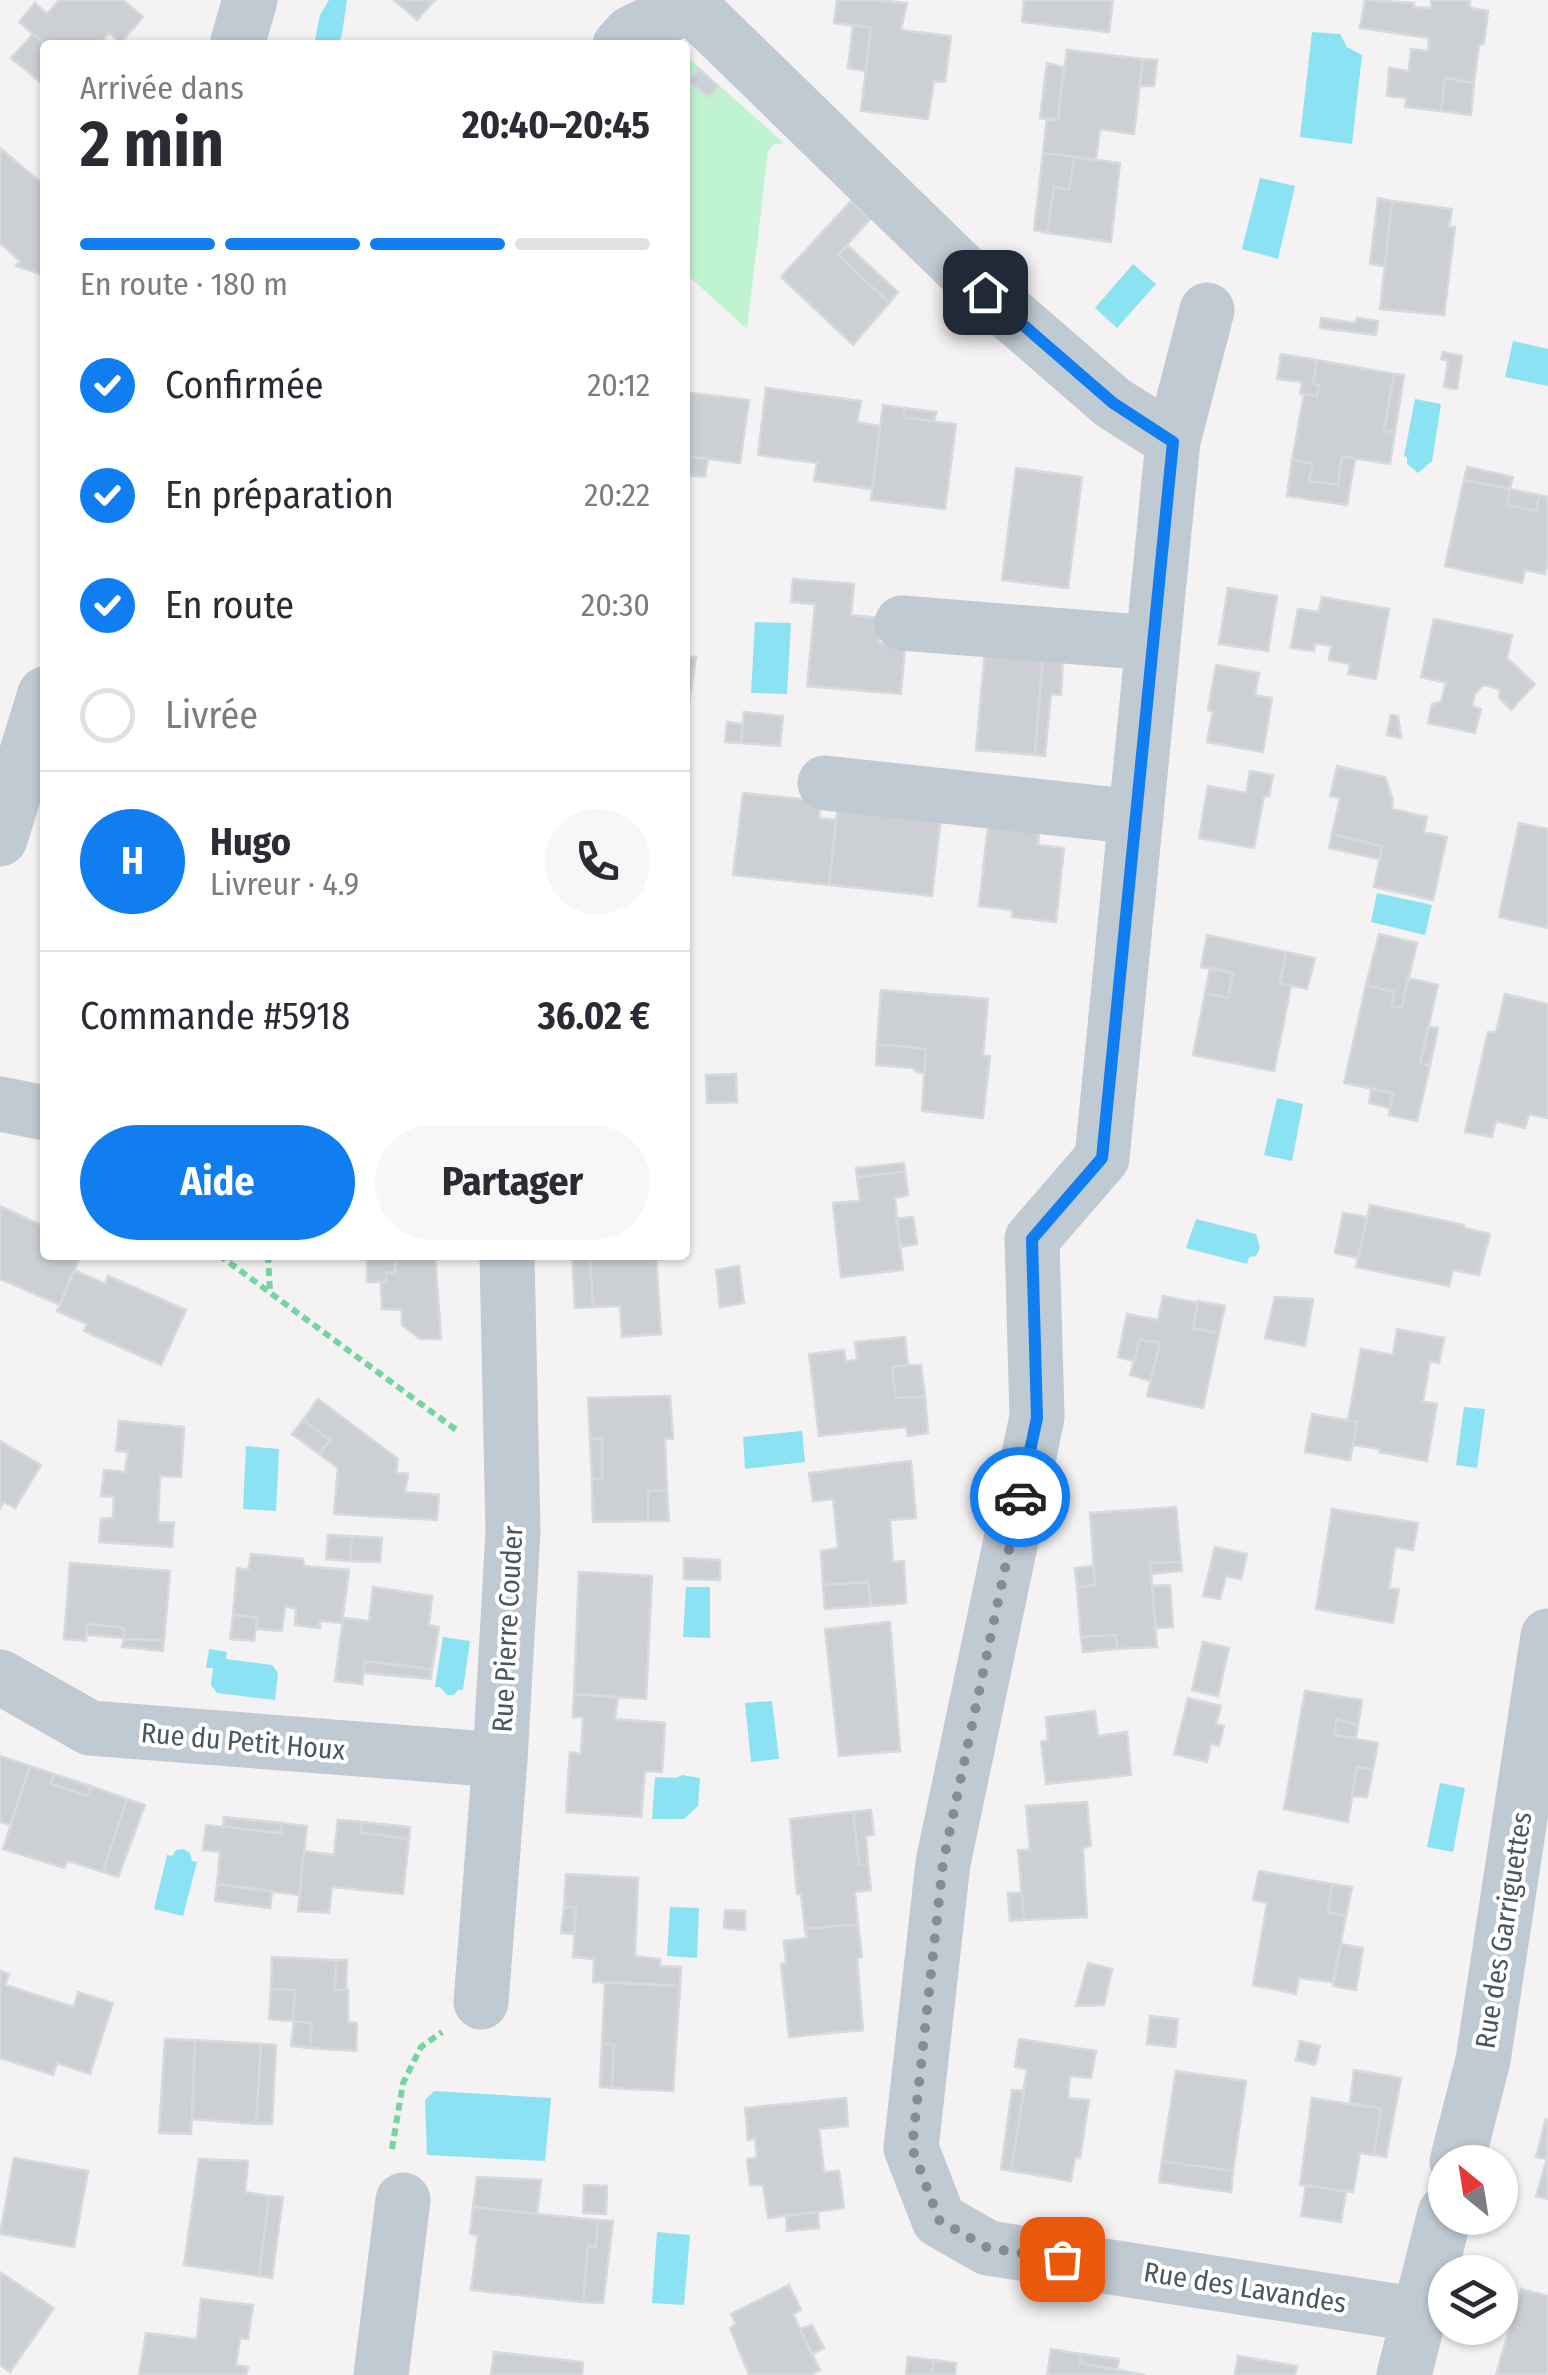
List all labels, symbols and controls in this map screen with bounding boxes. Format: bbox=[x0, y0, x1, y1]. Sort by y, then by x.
text: Arrivée dans bbox=[80, 69, 244, 107]
text: 20:40–20:45 bbox=[462, 102, 650, 148]
text: 2 min bbox=[80, 105, 224, 183]
pin bbox=[943, 250, 1028, 335]
text: En route · 180 m bbox=[80, 265, 288, 303]
icon: home bbox=[958, 265, 1013, 320]
icon: check bbox=[80, 358, 135, 413]
text: Confirmée bbox=[165, 362, 323, 408]
text: 20:12 bbox=[587, 366, 650, 404]
icon: check bbox=[80, 468, 135, 523]
text: En préparation bbox=[165, 472, 394, 518]
text: 20:22 bbox=[584, 476, 650, 514]
icon: check bbox=[80, 578, 135, 633]
text: En route bbox=[165, 582, 294, 628]
text: 20:30 bbox=[581, 586, 650, 624]
text: Livrée bbox=[165, 692, 258, 738]
button: phone bbox=[545, 809, 650, 914]
text: Hugo bbox=[210, 819, 291, 865]
text: H bbox=[121, 838, 144, 884]
text: Livreur · 4.9 bbox=[210, 865, 359, 903]
text: Commande #5918 bbox=[80, 993, 350, 1039]
text: 36.02 € bbox=[538, 993, 650, 1039]
button: Aide bbox=[80, 1125, 355, 1240]
button: Partager bbox=[375, 1125, 650, 1240]
courier bbox=[970, 1447, 1070, 1547]
icon: car bbox=[993, 1470, 1048, 1525]
street label: Rue Pierre Couder bbox=[486, 1525, 529, 1733]
street label: Rue du Petit Houx bbox=[140, 1716, 347, 1767]
street label: Rue des Garriguettes bbox=[1468, 1809, 1538, 2051]
north arrow bbox=[1428, 2145, 1518, 2235]
map controls bbox=[1428, 2145, 1518, 2345]
pin bbox=[1020, 2217, 1105, 2302]
icon: bag bbox=[1035, 2232, 1090, 2287]
street label: Rue des Lavandes bbox=[1141, 2255, 1349, 2320]
button: layers bbox=[1428, 2255, 1518, 2345]

